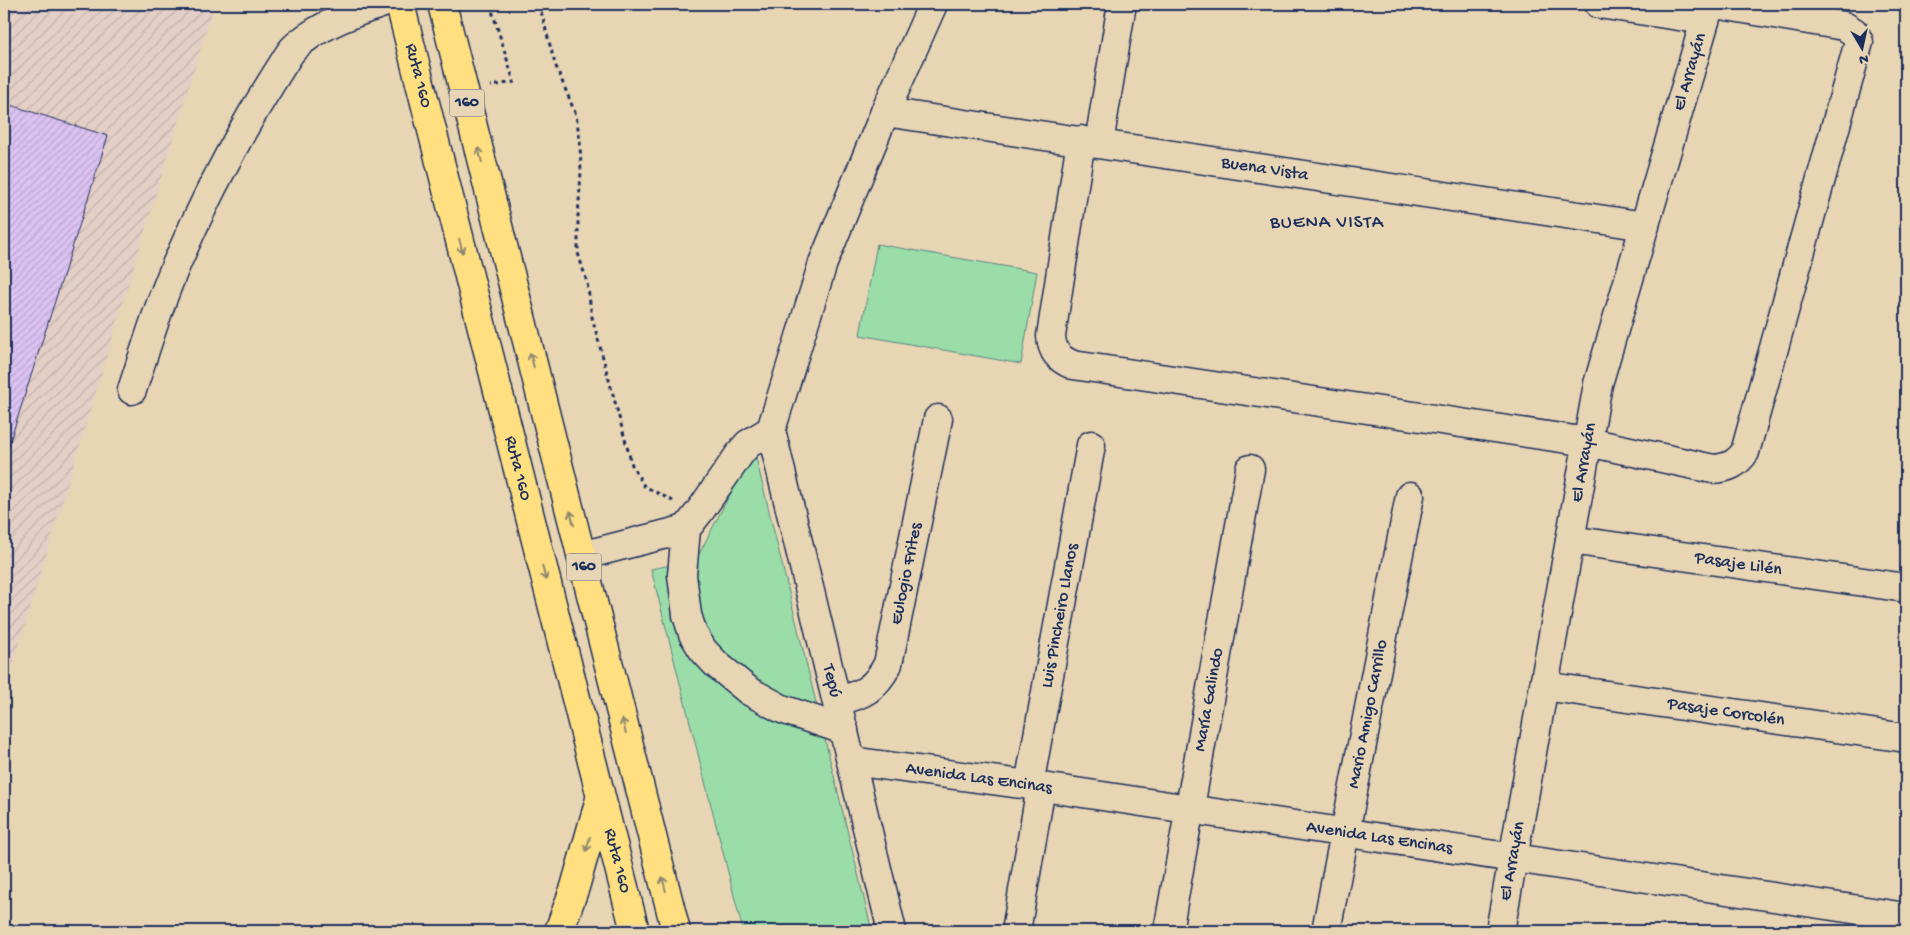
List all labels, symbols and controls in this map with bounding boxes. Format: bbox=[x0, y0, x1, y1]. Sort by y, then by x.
north arrow bbox=[1838, 22, 1888, 72]
street label: El Arrayán bbox=[1669, 30, 1712, 113]
street label: Ruta 160 bbox=[400, 41, 436, 110]
text: N bbox=[1858, 49, 1869, 67]
road number: 160 bbox=[450, 90, 484, 116]
one-way arrow bbox=[475, 147, 484, 163]
street label: Buena Vista bbox=[1219, 152, 1311, 186]
district label: BUENA VISTA bbox=[1269, 212, 1385, 235]
one-way arrow bbox=[457, 238, 466, 254]
one-way arrow bbox=[527, 353, 536, 369]
street label: El Arrayán bbox=[1567, 421, 1601, 504]
street label: Ruta 160 bbox=[499, 434, 536, 503]
one-way arrow bbox=[567, 510, 576, 526]
street label: Eulogio Frites bbox=[886, 520, 927, 627]
street label: Luis Pincheiro Llanos bbox=[1036, 541, 1084, 690]
street label: Pasaje Lilén bbox=[1692, 547, 1784, 581]
road number: 160 bbox=[566, 554, 602, 580]
one-way arrow bbox=[540, 565, 549, 581]
street label: Mario Amigo Carrillo bbox=[1343, 638, 1393, 790]
street label: María Galindo bbox=[1190, 646, 1229, 753]
street label: Tepú bbox=[817, 661, 846, 700]
street label: Pasaje Corcolén bbox=[1665, 693, 1787, 731]
one-way arrow bbox=[619, 719, 628, 735]
street label: Avenida Las Encinas bbox=[904, 758, 1055, 799]
street label: Avenida Las Encinas bbox=[1305, 816, 1455, 859]
street label: El Arrayán bbox=[1495, 819, 1530, 902]
street label: Ruta 160 bbox=[599, 826, 636, 896]
one-way arrow bbox=[583, 836, 592, 852]
one-way arrow bbox=[659, 876, 668, 892]

